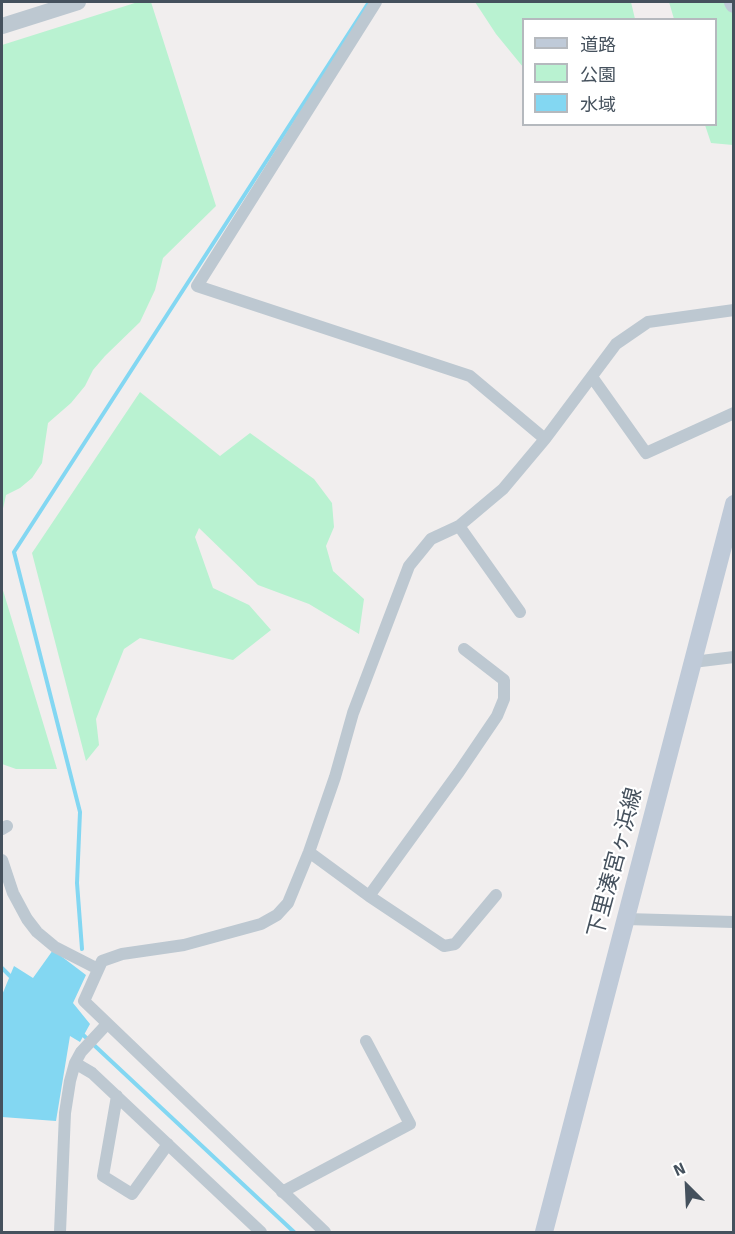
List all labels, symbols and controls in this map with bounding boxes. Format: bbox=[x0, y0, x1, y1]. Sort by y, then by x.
legend bbox=[522, 18, 717, 126]
text: 道路 bbox=[580, 34, 616, 56]
text: 公園 bbox=[580, 64, 616, 86]
text: 水域 bbox=[580, 94, 616, 116]
street label: 下里湊宮ヶ浜線 bbox=[583, 785, 649, 941]
north arrow bbox=[657, 1156, 717, 1216]
text: N bbox=[671, 1158, 689, 1181]

